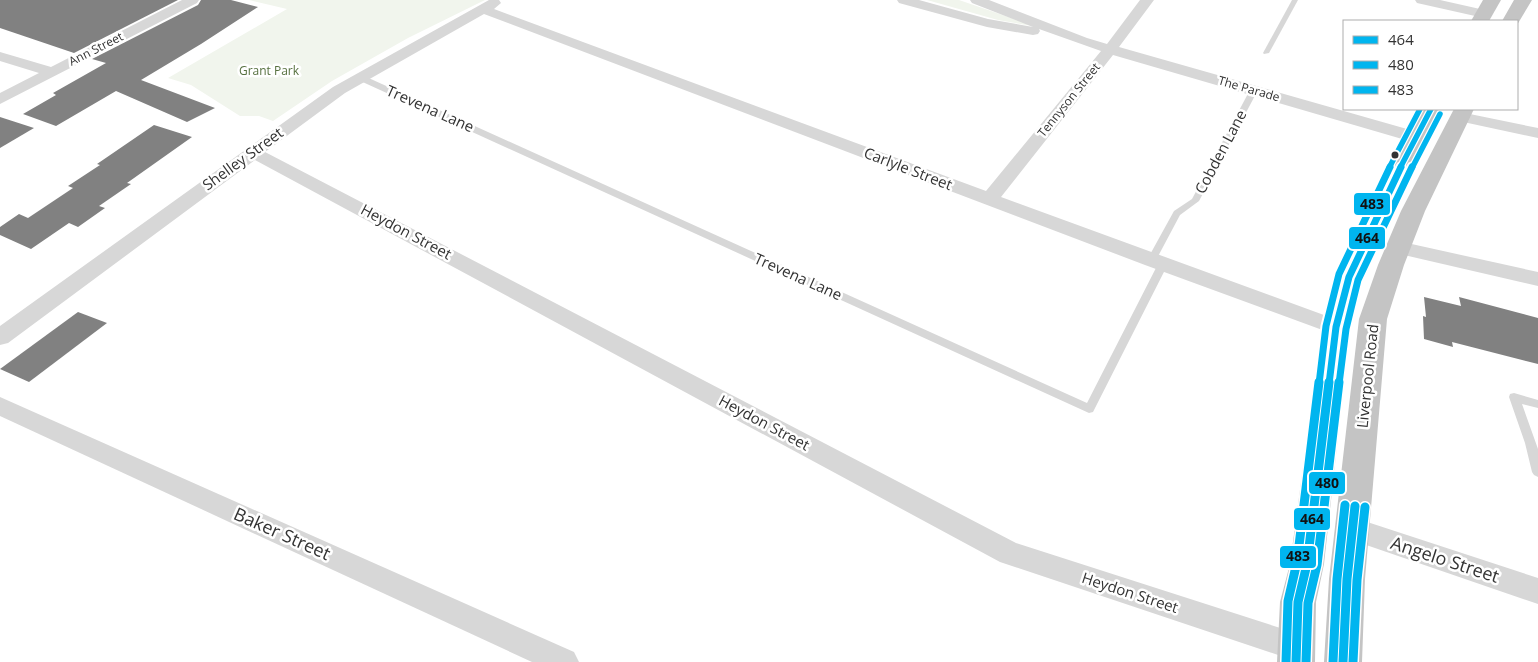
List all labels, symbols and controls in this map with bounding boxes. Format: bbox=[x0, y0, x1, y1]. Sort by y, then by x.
legend bbox=[1343, 20, 1518, 110]
street label: Ann Street bbox=[66, 28, 126, 70]
text: 464 bbox=[1388, 29, 1414, 49]
text: 480 bbox=[1388, 54, 1414, 74]
street label: Tennyson Street bbox=[1033, 59, 1104, 140]
park label: Grant Park bbox=[239, 62, 300, 79]
street label: The Parade bbox=[1216, 72, 1282, 105]
text: 483 bbox=[1388, 79, 1414, 99]
street label: Trevena Lane bbox=[383, 80, 477, 136]
street label: Cobden Lane bbox=[1190, 106, 1251, 197]
street label: Shelley Street bbox=[198, 122, 287, 194]
street label: Carlyle Street bbox=[861, 142, 955, 194]
unlabelled marker bbox=[1390, 150, 1400, 160]
line badge: 483 bbox=[1353, 192, 1391, 216]
text: 483 bbox=[1360, 194, 1384, 213]
street label: Heydon Street bbox=[358, 199, 455, 263]
line badge: 464 bbox=[1348, 226, 1386, 250]
text: 464 bbox=[1355, 228, 1379, 247]
street label: Trevena Lane bbox=[751, 248, 845, 304]
street label: Liverpool Road bbox=[1352, 323, 1382, 429]
street label: Heydon Street bbox=[716, 390, 813, 454]
line badge: 480 bbox=[1308, 471, 1346, 495]
text: 480 bbox=[1315, 473, 1339, 492]
street label: Baker Street bbox=[230, 501, 335, 565]
line badge: 464 bbox=[1293, 507, 1331, 531]
text: 464 bbox=[1300, 509, 1324, 528]
street label: Angelo Street bbox=[1388, 530, 1503, 588]
line badge: 483 bbox=[1279, 545, 1317, 569]
text: 483 bbox=[1286, 546, 1310, 565]
street label: Heydon Street bbox=[1080, 567, 1181, 617]

